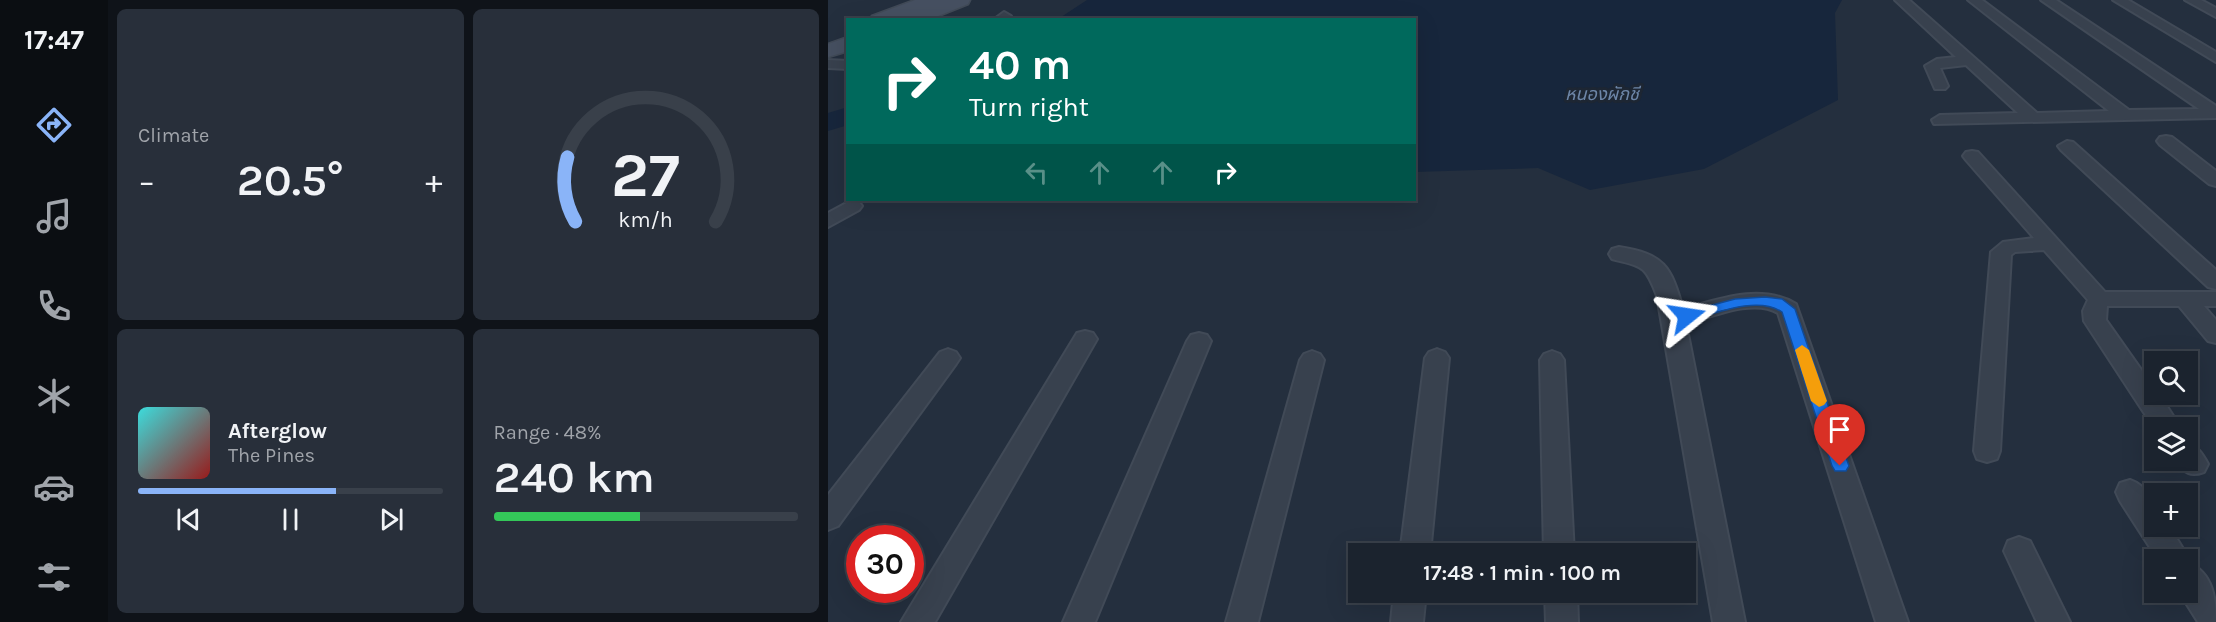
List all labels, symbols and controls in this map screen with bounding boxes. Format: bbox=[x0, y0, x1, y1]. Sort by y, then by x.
text: 17:47 bbox=[24, 24, 84, 56]
text: 40 m bbox=[969, 40, 1071, 90]
icon: right bbox=[870, 42, 948, 120]
water label: หนองผักชี bbox=[1565, 83, 1641, 105]
text: Turn right bbox=[969, 91, 1089, 123]
icon: directions bbox=[33, 104, 75, 146]
text: Climate bbox=[138, 124, 209, 147]
text: 27 bbox=[611, 139, 680, 212]
text: 20.5° bbox=[237, 154, 344, 206]
icon: left bbox=[1020, 156, 1053, 189]
icon: ahead bbox=[1083, 156, 1116, 189]
icon: ahead bbox=[1146, 156, 1179, 189]
icon: right bbox=[1209, 156, 1242, 189]
text: − bbox=[138, 162, 155, 200]
text: + bbox=[425, 162, 443, 200]
icon: music bbox=[33, 195, 75, 237]
text: km/h bbox=[619, 207, 673, 232]
position arrow bbox=[1655, 284, 1719, 348]
icon: phone bbox=[33, 285, 75, 327]
map controls bbox=[2144, 351, 2198, 603]
button: search bbox=[2144, 351, 2198, 405]
icon: climate bbox=[33, 375, 75, 417]
pin bbox=[1814, 404, 1865, 466]
icon: arrive bbox=[1823, 413, 1856, 446]
button: layers bbox=[2144, 417, 2198, 471]
text: Afterglow bbox=[228, 418, 327, 444]
text: Range · 48% bbox=[494, 421, 601, 444]
text: The Pines bbox=[228, 444, 315, 467]
text: 240 km bbox=[494, 451, 655, 503]
icon: car bbox=[33, 466, 75, 508]
button: + bbox=[2144, 483, 2198, 537]
icon: previous bbox=[172, 503, 205, 536]
icon: pause bbox=[274, 503, 307, 536]
icon: next bbox=[375, 503, 408, 536]
speed limit sign: 30 bbox=[846, 525, 924, 603]
button: − bbox=[2144, 549, 2198, 603]
icon: filters bbox=[33, 556, 75, 598]
text: 17:48 · 1 min · 100 m bbox=[1423, 560, 1621, 586]

